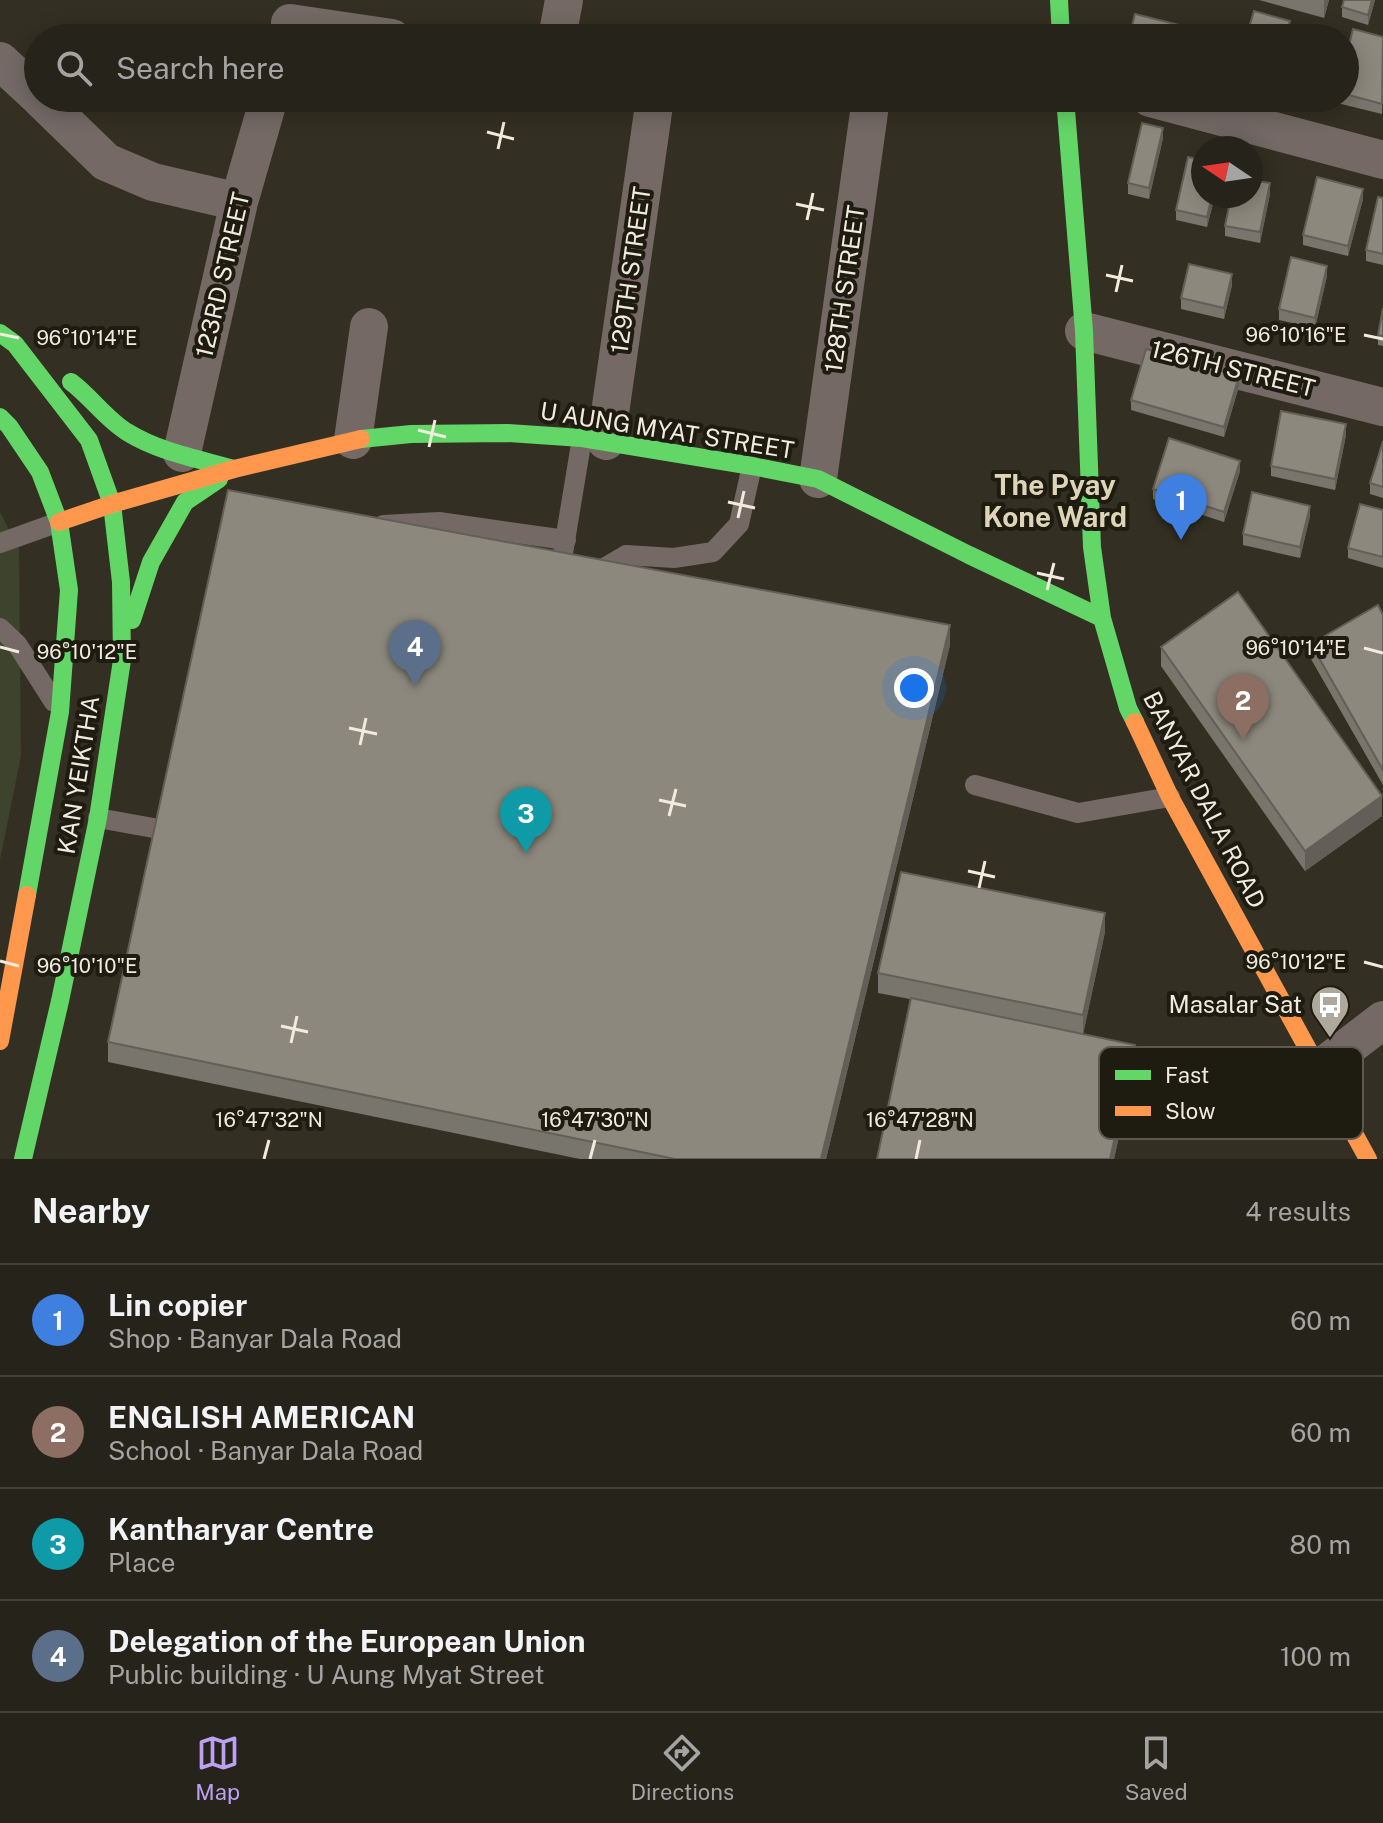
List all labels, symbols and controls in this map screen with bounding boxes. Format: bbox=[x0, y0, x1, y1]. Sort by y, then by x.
search box bbox=[24, 24, 1359, 112]
icon: search bbox=[52, 46, 96, 90]
text: Search here bbox=[116, 50, 284, 86]
north arrow bbox=[1191, 136, 1263, 208]
street label: 129TH STREET bbox=[604, 185, 656, 355]
street label: 123RD STREET bbox=[189, 189, 255, 360]
street label: 128TH STREET bbox=[818, 203, 870, 374]
text: 96°10'16"E bbox=[1246, 323, 1346, 347]
text: 96°10'14"E bbox=[36, 326, 138, 350]
street label: 126TH STREET bbox=[1148, 334, 1318, 402]
street label: U AUNG MYAT STREET bbox=[538, 396, 796, 464]
district label: The Pyay Kone Ward bbox=[983, 468, 1127, 533]
pin: 1 bbox=[1155, 474, 1207, 540]
pin: 4 bbox=[389, 620, 441, 686]
text: 96°10'14"E bbox=[1245, 636, 1347, 660]
text: 96°10'12"E bbox=[37, 640, 137, 664]
your location bbox=[894, 668, 934, 708]
pin: 2 bbox=[1217, 674, 1269, 740]
street label: BANYAR DALA ROAD bbox=[1138, 687, 1272, 913]
street label: KAN YEIKTHA bbox=[52, 694, 104, 856]
pin: 3 bbox=[500, 787, 552, 853]
text: 96°10'12"E bbox=[1246, 950, 1346, 974]
text: 96°10'10"E bbox=[37, 954, 137, 978]
bus stop icon: Masalar Sat bbox=[1309, 984, 1351, 1039]
place label: Masalar Sat bbox=[1168, 990, 1302, 1018]
legend bbox=[1099, 1047, 1363, 1139]
text: Fast bbox=[1165, 1062, 1209, 1088]
text: Slow bbox=[1165, 1098, 1215, 1124]
text: 16°47'32"N bbox=[215, 1108, 323, 1132]
text: 16°47'30"N bbox=[541, 1108, 649, 1132]
text: 16°47'28"N bbox=[866, 1108, 974, 1132]
text: Nearby bbox=[32, 1191, 150, 1231]
text: 4 results bbox=[1245, 1196, 1351, 1227]
text: Lin copier bbox=[108, 1287, 247, 1323]
text: 1 bbox=[52, 1305, 64, 1336]
text: 60 m bbox=[1290, 1305, 1351, 1336]
text: Shop · Banyar Dala Road bbox=[108, 1323, 402, 1354]
text: ENGLISH AMERICAN bbox=[108, 1399, 415, 1435]
text: 2 bbox=[50, 1417, 66, 1448]
text: 60 m bbox=[1290, 1417, 1351, 1448]
text: School · Banyar Dala Road bbox=[108, 1435, 423, 1466]
text: Kantharyar Centre bbox=[108, 1511, 374, 1547]
text: 3 bbox=[49, 1529, 67, 1560]
text: 80 m bbox=[1290, 1529, 1351, 1560]
text: Place bbox=[108, 1547, 175, 1578]
text: Delegation of the European Union bbox=[108, 1623, 586, 1659]
text: 4 bbox=[49, 1641, 67, 1672]
text: 100 m bbox=[1280, 1641, 1351, 1672]
text: Public building · U Aung Myat Street bbox=[108, 1659, 545, 1690]
tab: Map bbox=[195, 1731, 240, 1805]
tab: Directions bbox=[631, 1731, 734, 1805]
tab: Saved bbox=[1125, 1731, 1188, 1805]

